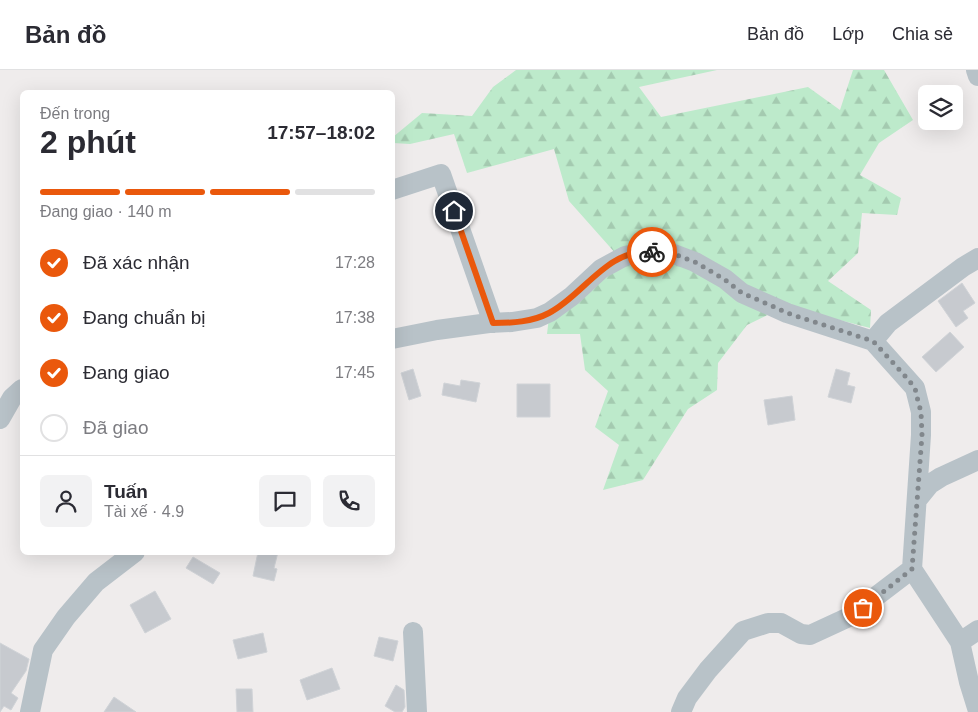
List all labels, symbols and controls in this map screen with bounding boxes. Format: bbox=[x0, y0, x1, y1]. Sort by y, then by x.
text: Bản đồ bbox=[25, 21, 106, 48]
text: Bản đồ bbox=[747, 24, 804, 44]
text: Lớp bbox=[832, 24, 864, 44]
text: Chia sẻ bbox=[892, 24, 953, 44]
map controls bbox=[918, 85, 963, 130]
button: layers bbox=[918, 85, 963, 130]
text: Đến trong bbox=[40, 105, 110, 122]
text: 17:57–18:02 bbox=[267, 122, 375, 143]
text: 2 phút bbox=[40, 124, 136, 160]
pin bbox=[433, 190, 475, 232]
icon: home bbox=[440, 197, 468, 225]
text: Đang giao · 140 m bbox=[40, 203, 172, 220]
courier bbox=[627, 227, 677, 277]
icon: bike bbox=[638, 238, 666, 266]
icon: check bbox=[40, 249, 68, 277]
text: Đã xác nhận bbox=[83, 252, 190, 273]
text: 17:28 bbox=[335, 254, 375, 271]
icon: check bbox=[40, 304, 68, 332]
text: Đang chuẩn bị bbox=[83, 307, 206, 328]
text: 17:38 bbox=[335, 309, 375, 326]
icon: check bbox=[40, 359, 68, 387]
text: Đang giao bbox=[83, 362, 170, 383]
text: 17:45 bbox=[335, 364, 375, 381]
text: Đã giao bbox=[83, 417, 149, 438]
button: person bbox=[40, 475, 92, 527]
button: chat bbox=[259, 475, 311, 527]
button: phone bbox=[323, 475, 375, 527]
text: Tuấn bbox=[104, 481, 148, 502]
text: Tài xế · 4.9 bbox=[104, 503, 184, 520]
pin bbox=[842, 587, 884, 629]
icon: bag bbox=[849, 594, 877, 622]

